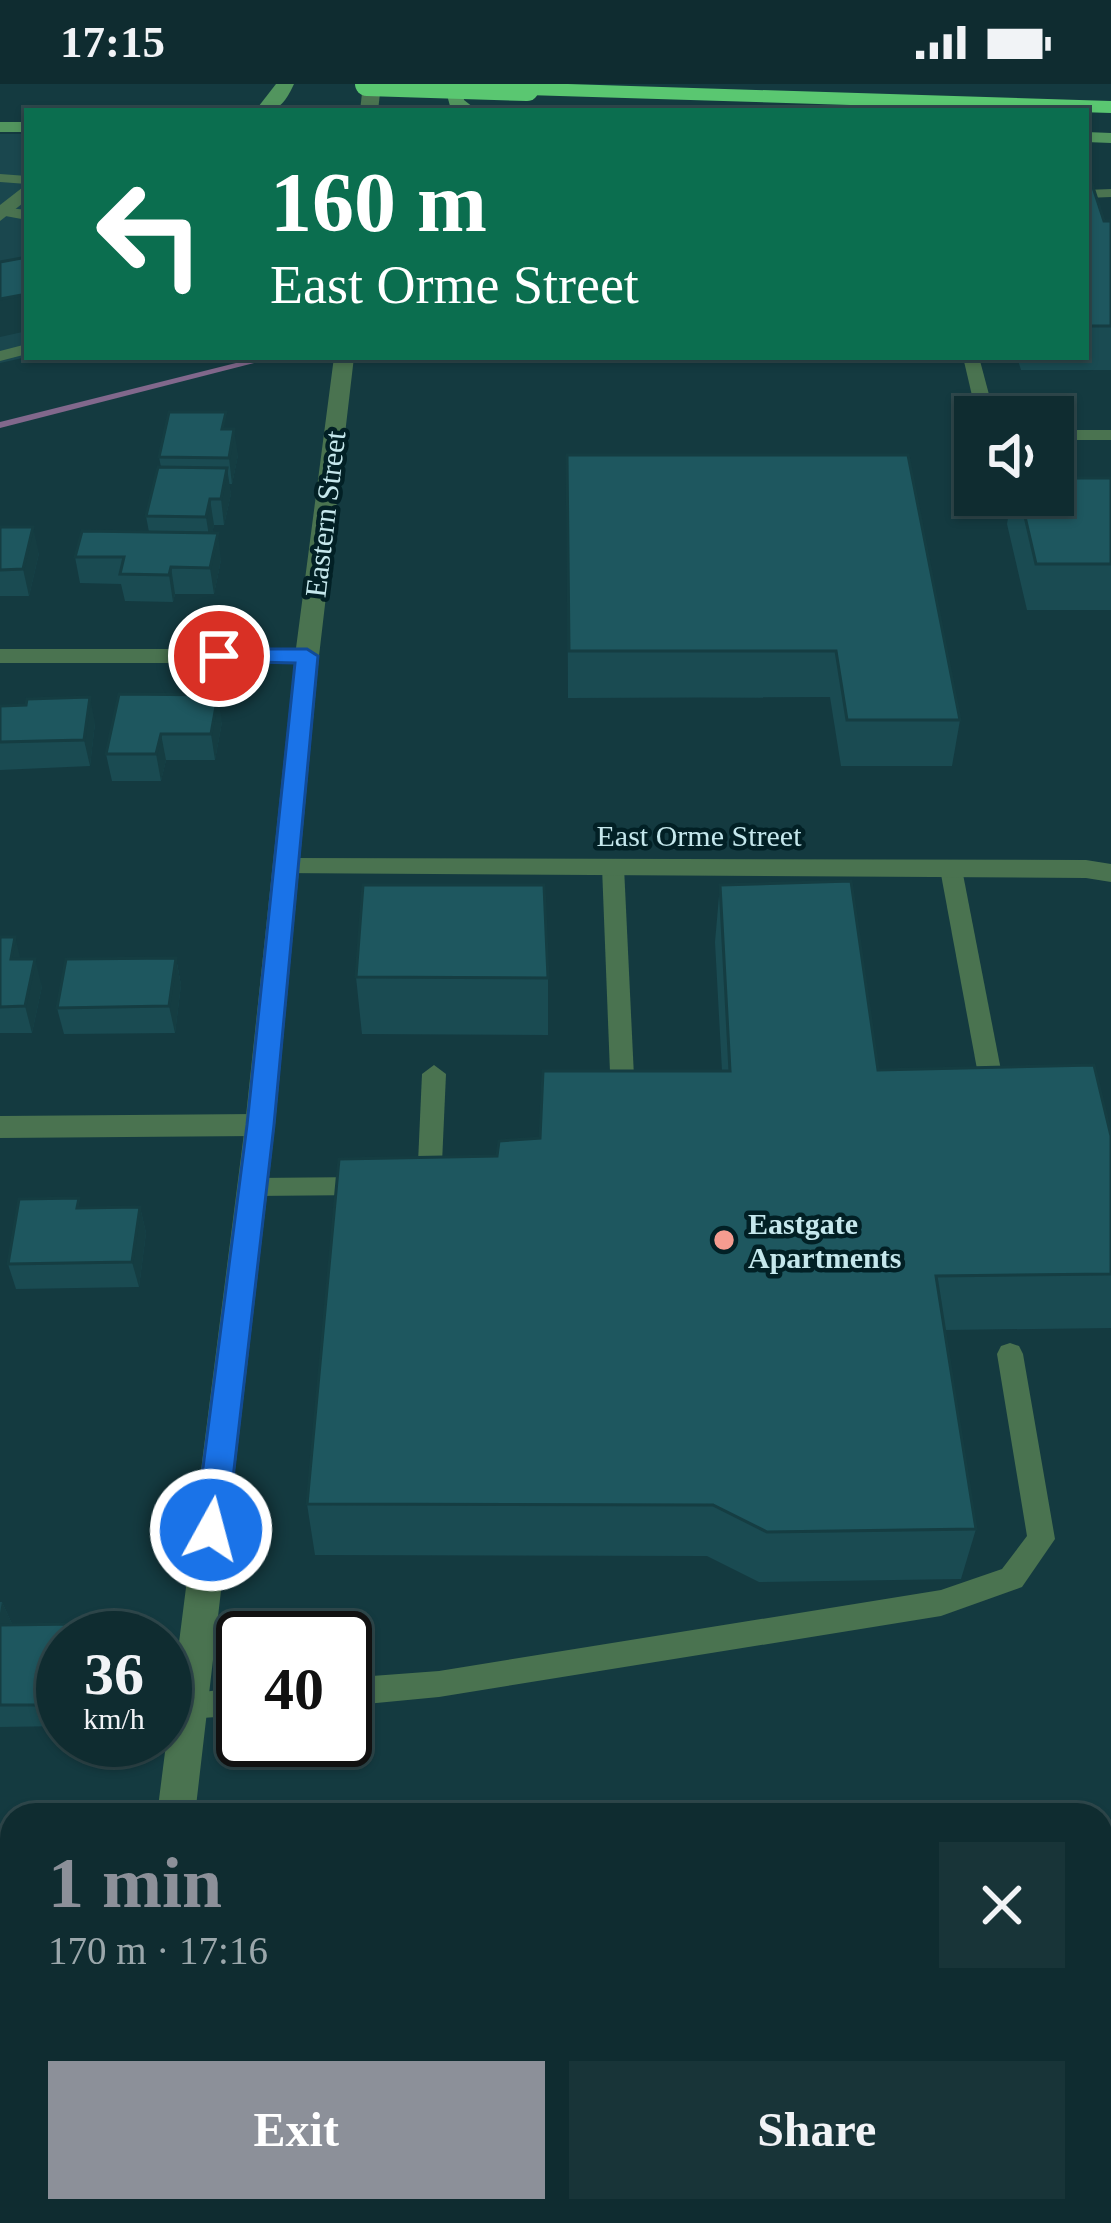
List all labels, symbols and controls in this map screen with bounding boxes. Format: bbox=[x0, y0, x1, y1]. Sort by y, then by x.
text: 17:15 bbox=[60, 17, 165, 67]
icon: left bbox=[72, 156, 228, 312]
text: 160 m bbox=[270, 156, 487, 249]
text: East Orme Street bbox=[270, 255, 639, 315]
map controls bbox=[954, 396, 1074, 516]
button: sound bbox=[954, 396, 1074, 516]
street label: Eastern Street bbox=[298, 428, 352, 599]
pin bbox=[168, 605, 270, 707]
icon: arrive bbox=[186, 623, 252, 689]
street label: East Orme Street bbox=[597, 819, 802, 852]
place label: Eastgate Apartments bbox=[748, 1207, 901, 1274]
marker: Eastgate Apartments bbox=[711, 1227, 737, 1253]
position arrow bbox=[148, 1467, 274, 1593]
speed limit sign: 40 bbox=[216, 1611, 372, 1767]
text: 36 bbox=[84, 1641, 144, 1707]
text: km/h bbox=[83, 1702, 145, 1735]
button: close bbox=[939, 1842, 1065, 1968]
text: 1 min bbox=[48, 1843, 222, 1923]
text: 170 m · 17:16 bbox=[48, 1929, 268, 1972]
button: Exit bbox=[48, 2061, 545, 2199]
button: Share bbox=[569, 2061, 1065, 2199]

